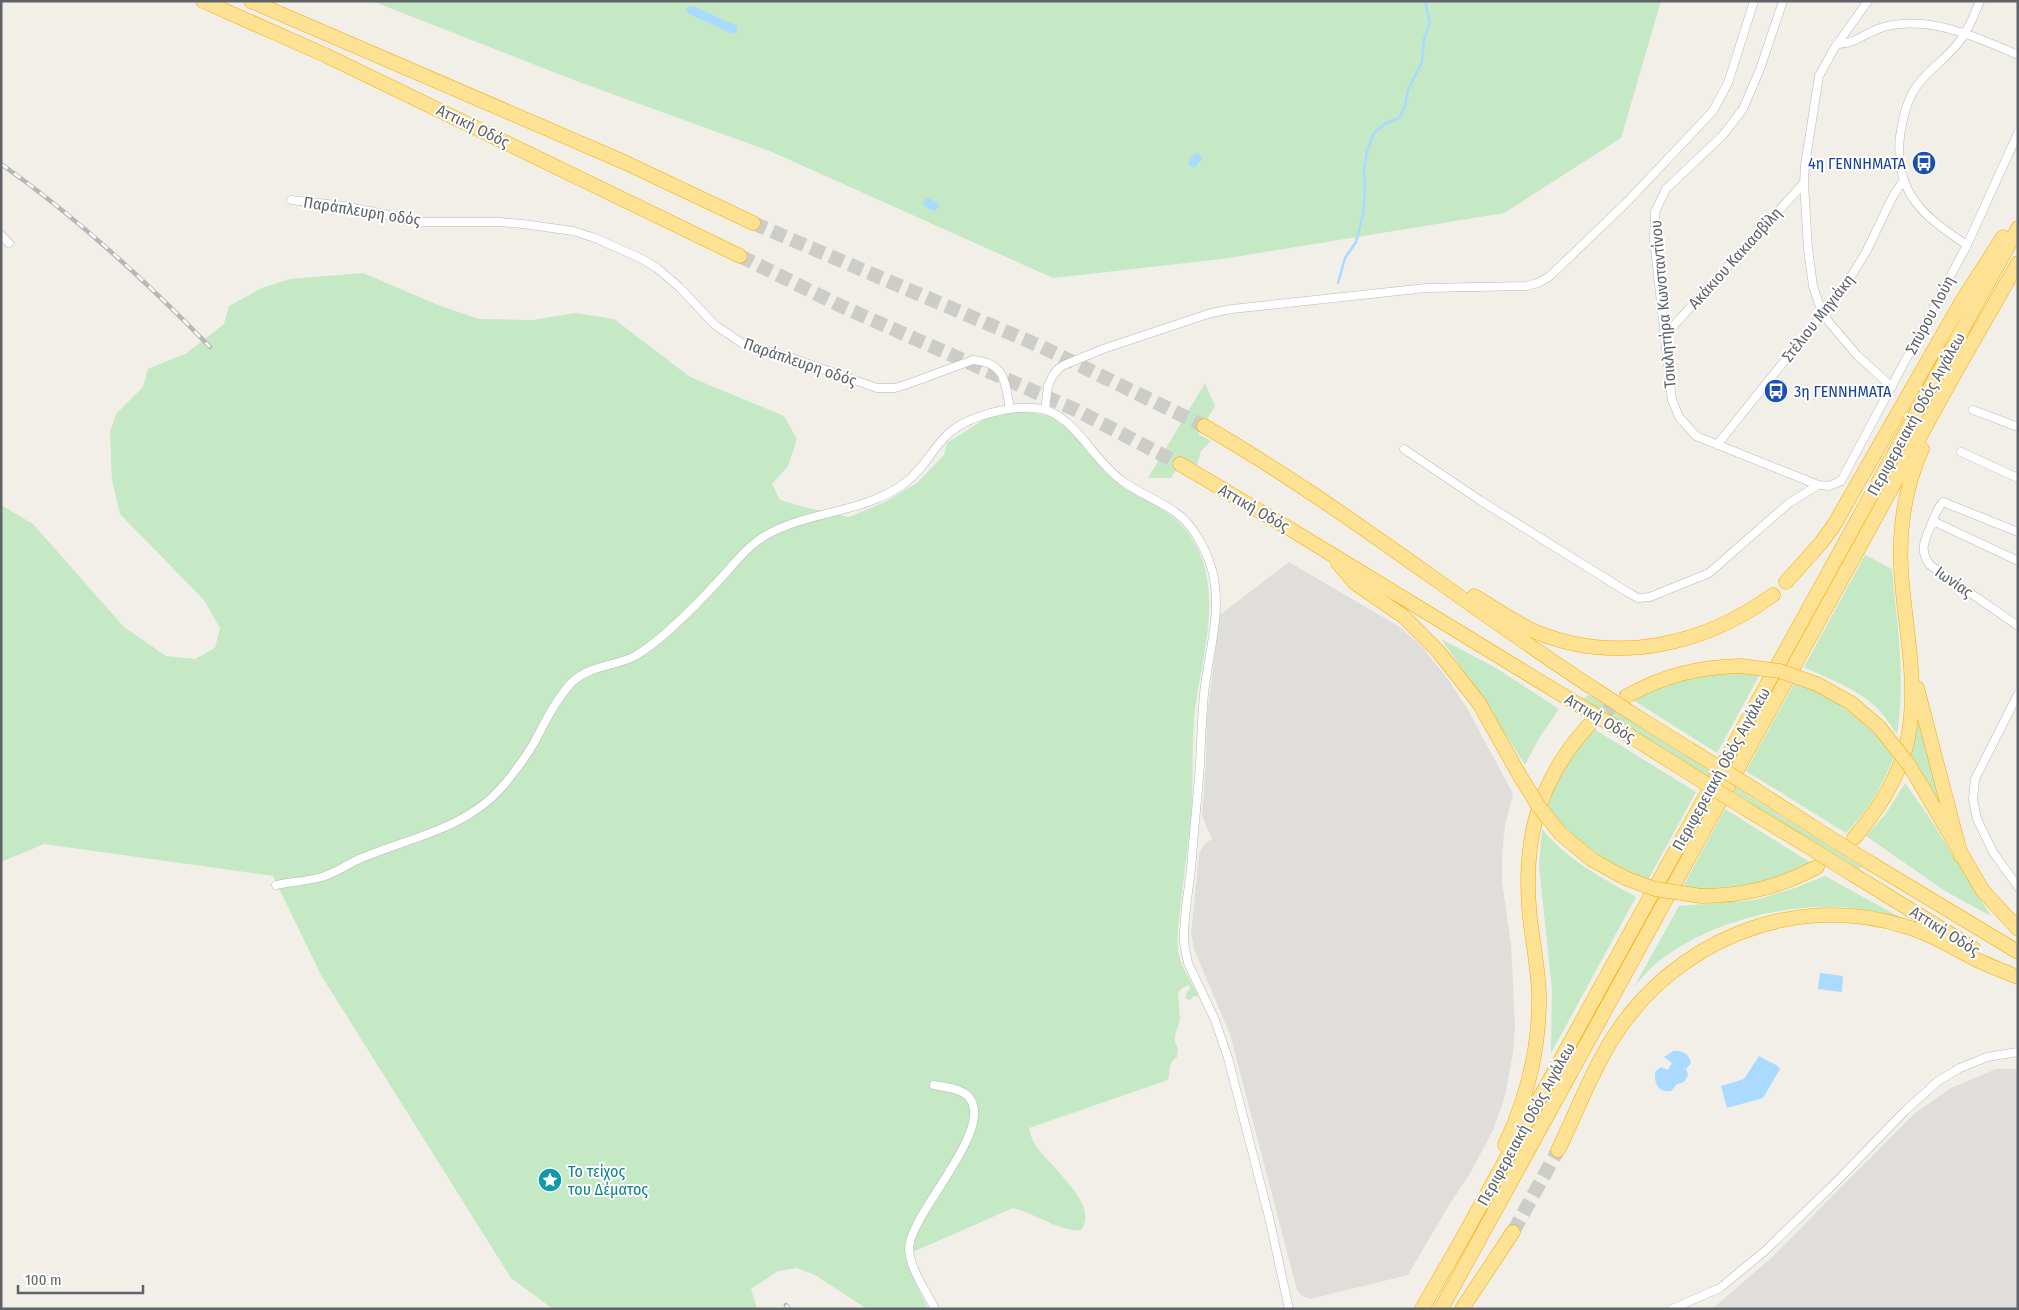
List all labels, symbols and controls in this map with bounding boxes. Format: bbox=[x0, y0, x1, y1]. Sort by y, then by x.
street label: Αττική Οδός bbox=[434, 100, 513, 152]
bus stop icon: 4η ΓΕΝΝΗΜΑΤΑ bbox=[1911, 150, 1937, 176]
place label: 4η ΓΕΝΝΗΜΑΤΑ bbox=[1808, 154, 1907, 173]
street label: Παράπλευρη οδός bbox=[302, 192, 422, 230]
street label: Ακάκιου Κακιασβίλη bbox=[1684, 203, 1786, 313]
street label: Τσικλητήρα Κωνσταντίνου bbox=[1646, 219, 1680, 389]
street label: Στέλιου Μηγιάκη bbox=[1778, 270, 1858, 366]
street label: Σπύρου Λούη bbox=[1901, 273, 1959, 357]
street label: Περιφερειακή Οδός Αιγάλεω bbox=[1863, 329, 1969, 499]
street label: Παράπλευρη οδός bbox=[741, 334, 859, 390]
bus stop icon: 3η ΓΕΝΝΗΜΑΤΑ bbox=[1763, 378, 1789, 404]
place label: 3η ΓΕΝΝΗΜΑΤΑ bbox=[1794, 382, 1892, 401]
street label: Αττική Οδός bbox=[1215, 480, 1293, 536]
street label: Ιωνίας bbox=[1932, 562, 1977, 602]
street label: Περιφερειακή Οδός Αιγάλεω bbox=[1668, 684, 1774, 854]
street label: Αττική Οδός bbox=[1561, 690, 1639, 747]
street label: Αττική Οδός bbox=[1907, 902, 1984, 960]
street label: Περιφερειακή Οδός Αιγάλεω bbox=[1473, 1039, 1579, 1209]
place label: Το τείχος του Δέματος bbox=[567, 1162, 648, 1199]
place icon: Το τείχος του Δέματος bbox=[537, 1167, 563, 1193]
scale bar bbox=[18, 1262, 142, 1294]
text: 100 m bbox=[25, 1271, 62, 1289]

